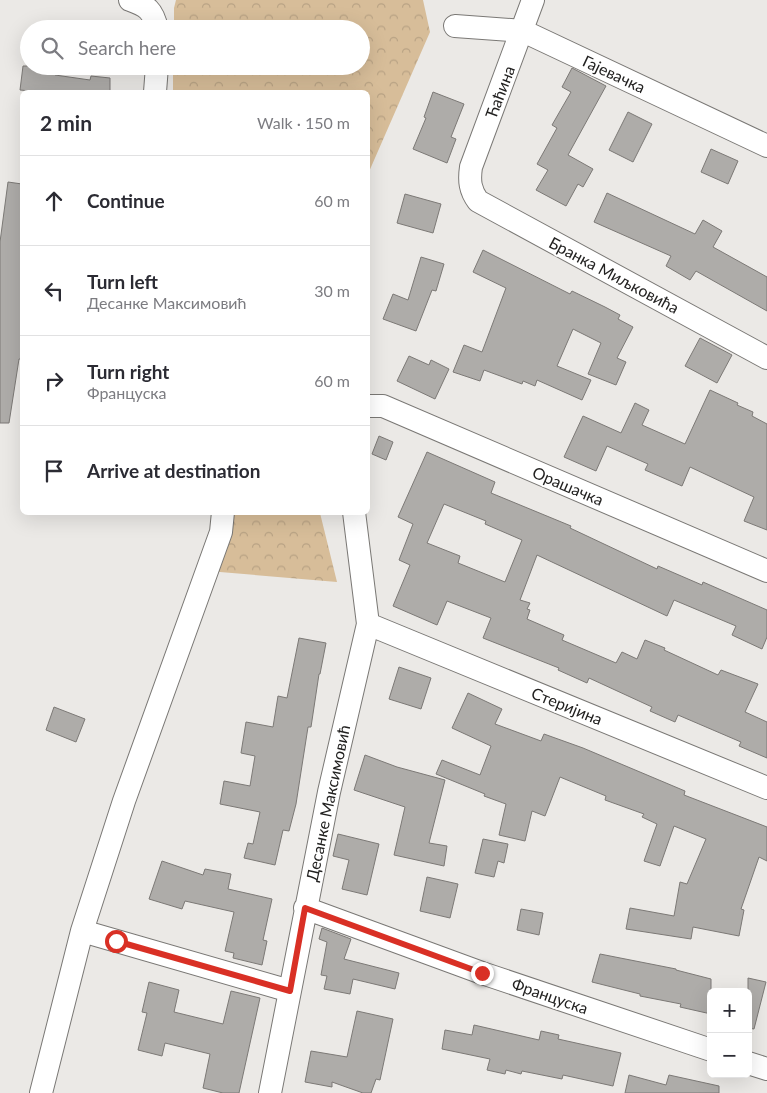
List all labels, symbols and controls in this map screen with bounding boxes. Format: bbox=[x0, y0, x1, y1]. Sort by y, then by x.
search box bbox=[20, 20, 370, 75]
icon: search bbox=[38, 34, 66, 62]
text: Search here bbox=[78, 36, 176, 59]
street label: Гајевачка bbox=[580, 51, 649, 96]
street label: Ћаћина bbox=[481, 63, 518, 121]
text: 2 min bbox=[40, 110, 92, 135]
text: Walk · 150 m bbox=[257, 113, 350, 132]
icon: ahead bbox=[40, 187, 68, 215]
text: Continue bbox=[87, 189, 165, 212]
text: 60 m bbox=[314, 191, 350, 210]
street label: Бранка Миљковића bbox=[546, 232, 682, 317]
text: Turn left bbox=[87, 270, 158, 293]
icon: left bbox=[40, 277, 68, 305]
text: 30 m bbox=[314, 281, 350, 300]
text: Десанке Максимовић bbox=[87, 293, 246, 312]
text: Turn right bbox=[87, 360, 169, 383]
icon: right bbox=[40, 367, 68, 395]
text: 60 m bbox=[314, 371, 350, 390]
text: Француска bbox=[87, 383, 167, 402]
icon: arrive bbox=[40, 457, 68, 485]
text: Arrive at destination bbox=[87, 459, 260, 482]
street label: Орашачка bbox=[530, 462, 606, 509]
street label: Стеријина bbox=[529, 683, 605, 728]
street label: Десанке Максимовић bbox=[302, 723, 353, 883]
route start bbox=[105, 930, 128, 953]
route end bbox=[471, 962, 494, 985]
street label: Француска bbox=[509, 974, 591, 1017]
map controls bbox=[707, 988, 752, 1078]
button: + bbox=[707, 988, 752, 1033]
button: − bbox=[707, 1033, 752, 1078]

